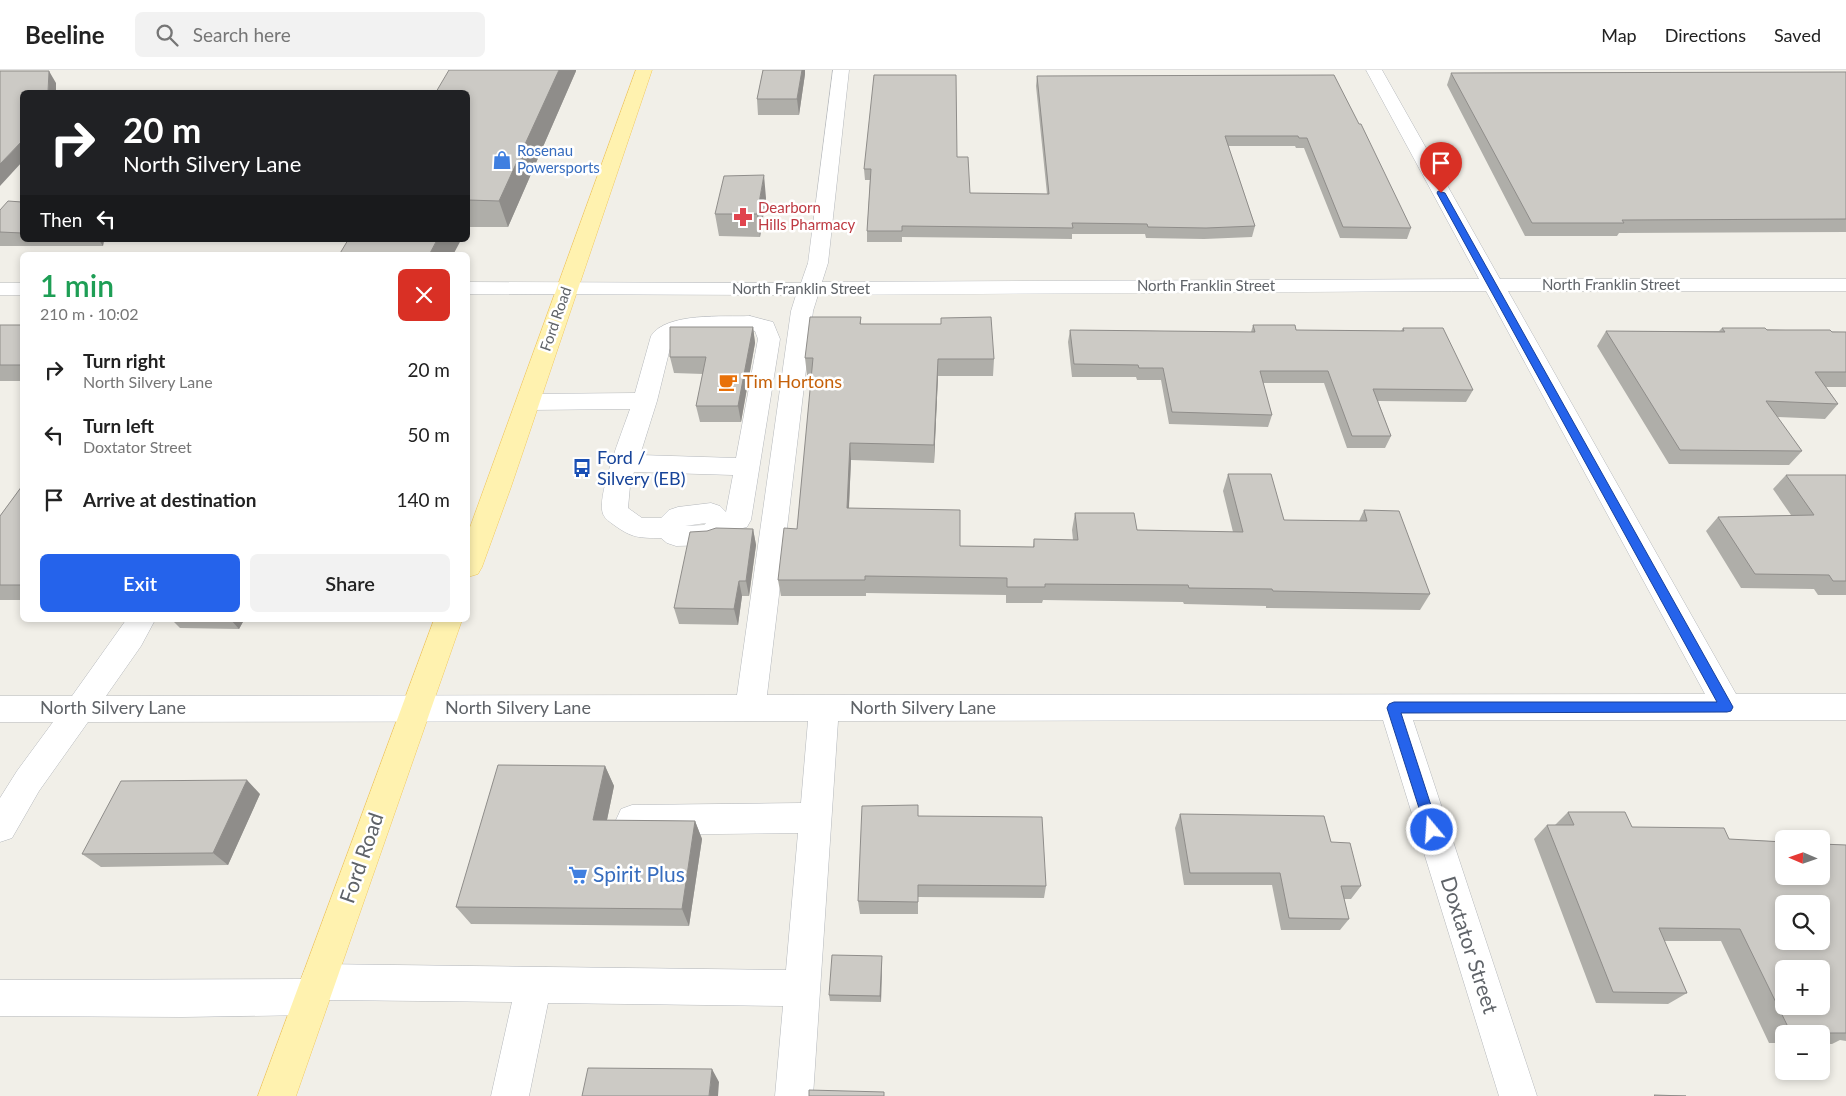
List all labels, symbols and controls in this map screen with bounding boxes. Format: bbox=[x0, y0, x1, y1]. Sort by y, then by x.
search box bbox=[135, 12, 485, 57]
text: Beeline bbox=[25, 20, 105, 49]
icon: search bbox=[153, 21, 181, 49]
text: Search here bbox=[193, 23, 291, 46]
text: Map bbox=[1601, 24, 1637, 46]
text: Directions bbox=[1665, 24, 1746, 46]
text: Saved bbox=[1774, 24, 1821, 46]
text: 20 m bbox=[123, 108, 201, 150]
icon: right bbox=[40, 110, 105, 175]
place label: Rosenau Powersports bbox=[517, 141, 600, 176]
pin bbox=[1420, 142, 1462, 193]
shop icon: Rosenau Powersports bbox=[491, 149, 513, 171]
icon: arrive bbox=[1427, 149, 1455, 177]
text: North Silvery Lane bbox=[123, 150, 301, 177]
place label: Dearborn Hills Pharmacy bbox=[758, 198, 856, 233]
icon: left bbox=[92, 205, 120, 233]
pharmacy icon: Dearborn Hills Pharmacy bbox=[732, 206, 754, 228]
text: Then bbox=[40, 208, 82, 231]
text: 1 min bbox=[40, 267, 114, 303]
button: close bbox=[398, 269, 450, 321]
street label: North Franklin Street bbox=[1542, 275, 1681, 293]
street label: North Franklin Street bbox=[1137, 276, 1276, 294]
street label: North Franklin Street bbox=[732, 279, 871, 297]
street label: Ford Road bbox=[536, 284, 574, 353]
text: 210 m · 10:02 bbox=[40, 304, 139, 323]
text: Turn right bbox=[83, 349, 165, 372]
icon: right bbox=[40, 356, 68, 384]
text: 20 m bbox=[407, 358, 450, 381]
place label: Tim Hortons bbox=[743, 370, 842, 392]
cafe icon: Tim Hortons bbox=[717, 371, 739, 393]
text: North Silvery Lane bbox=[83, 372, 213, 391]
text: Turn left bbox=[83, 414, 154, 437]
icon: left bbox=[40, 421, 68, 449]
text: 50 m bbox=[407, 423, 450, 446]
text: Doxtator Street bbox=[83, 437, 192, 456]
place label: Ford / Silvery (EB) bbox=[597, 446, 685, 489]
bus stop icon: Ford / Silvery (EB) bbox=[571, 457, 593, 479]
icon: arrive bbox=[40, 486, 68, 514]
text: Arrive at destination bbox=[83, 488, 256, 511]
text: 140 m bbox=[396, 488, 450, 511]
button: Exit bbox=[40, 554, 240, 612]
button: Share bbox=[250, 554, 450, 612]
street label: North Silvery Lane bbox=[40, 696, 186, 718]
street label: North Silvery Lane bbox=[445, 696, 591, 718]
street label: North Silvery Lane bbox=[850, 696, 996, 718]
position arrow bbox=[1405, 803, 1457, 855]
street label: Ford Road bbox=[333, 809, 388, 906]
north arrow bbox=[1775, 830, 1830, 885]
map controls bbox=[1775, 830, 1830, 1080]
place label: Spirit Plus bbox=[593, 861, 685, 886]
supermarket icon: Spirit Plus bbox=[567, 864, 589, 886]
street label: Doxtator Street bbox=[1436, 873, 1505, 1017]
button: search bbox=[1775, 895, 1830, 950]
button: + bbox=[1775, 960, 1830, 1015]
button: − bbox=[1775, 1025, 1830, 1080]

